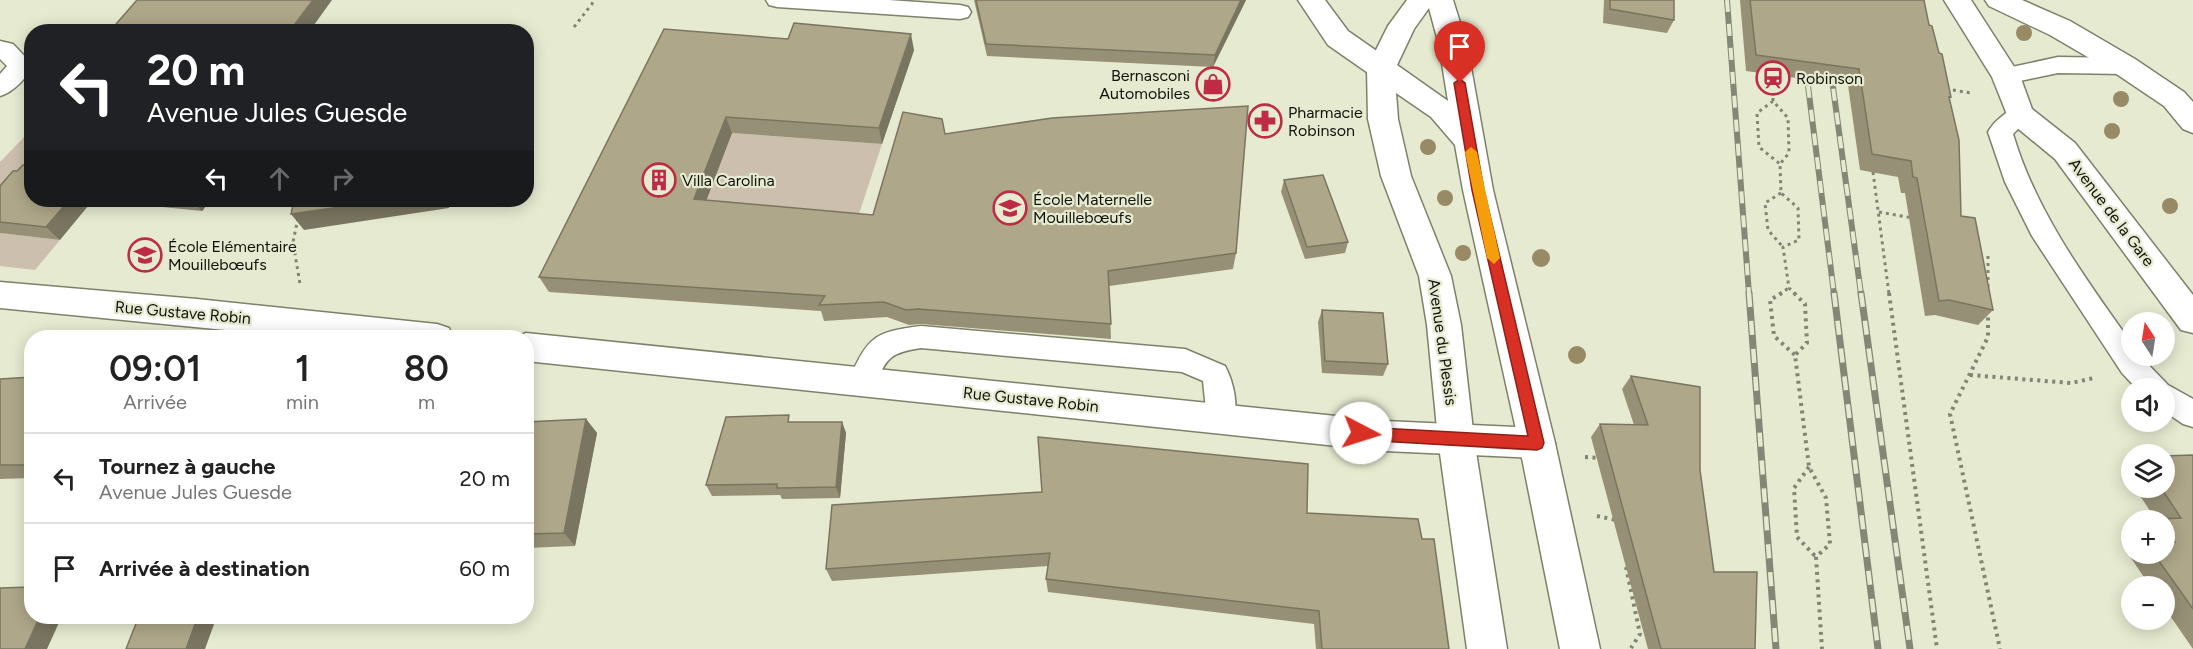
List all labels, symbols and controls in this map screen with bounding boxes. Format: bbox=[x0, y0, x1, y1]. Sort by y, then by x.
pin bbox=[1434, 21, 1485, 83]
icon: arrive bbox=[1443, 30, 1476, 63]
text: 20 m bbox=[147, 45, 245, 96]
icon: left bbox=[48, 48, 126, 126]
station icon: Robinson bbox=[1755, 60, 1791, 96]
place label: Bernasconi Automobiles bbox=[1099, 66, 1190, 103]
shop icon: Bernasconi Automobiles bbox=[1195, 66, 1231, 102]
place label: Robinson bbox=[1796, 69, 1863, 88]
text: Avenue Jules Guesde bbox=[147, 96, 407, 129]
pharmacy icon: Pharmacie Robinson bbox=[1247, 103, 1283, 139]
place label: Pharmacie Robinson bbox=[1288, 103, 1363, 140]
street label: Avenue de la Gare bbox=[2065, 155, 2159, 270]
icon: left bbox=[200, 162, 233, 195]
icon: ahead bbox=[263, 162, 296, 195]
icon: right bbox=[326, 162, 359, 195]
building icon: Villa Carolina bbox=[641, 162, 677, 198]
place label: Villa Carolina bbox=[682, 171, 775, 190]
school or university icon: École Maternelle Mouillebœufs bbox=[992, 190, 1028, 226]
place label: École Maternelle Mouillebœufs bbox=[1033, 190, 1152, 227]
school or university icon: École Elémentaire Mouillebœufs bbox=[127, 237, 163, 273]
place label: École Elémentaire Mouillebœufs bbox=[168, 237, 297, 274]
street label: Avenue du Plessis bbox=[1424, 277, 1461, 407]
street label: Rue Gustave Robin bbox=[114, 297, 252, 328]
north arrow bbox=[2121, 312, 2175, 366]
map controls bbox=[2121, 312, 2175, 630]
text: 09:01 bbox=[109, 347, 201, 390]
text: 1 bbox=[295, 347, 310, 390]
text: 80 bbox=[404, 347, 449, 390]
button: sound bbox=[2121, 378, 2175, 432]
street label: Rue Gustave Robin bbox=[962, 383, 1100, 416]
text: Arrivée bbox=[123, 390, 187, 414]
text: min bbox=[286, 390, 319, 414]
text: m bbox=[418, 390, 435, 414]
position arrow bbox=[1329, 401, 1393, 465]
button: layers bbox=[2121, 444, 2175, 498]
text: Tournez à gauche bbox=[99, 453, 275, 480]
icon: left bbox=[48, 462, 81, 495]
text: 20 m bbox=[459, 465, 510, 492]
text: Avenue Jules Guesde bbox=[99, 480, 292, 504]
button: + bbox=[2121, 510, 2175, 564]
icon: arrive bbox=[48, 552, 81, 585]
text: Arrivée à destination bbox=[99, 555, 310, 582]
text: 60 m bbox=[459, 555, 510, 582]
button: − bbox=[2121, 576, 2175, 630]

